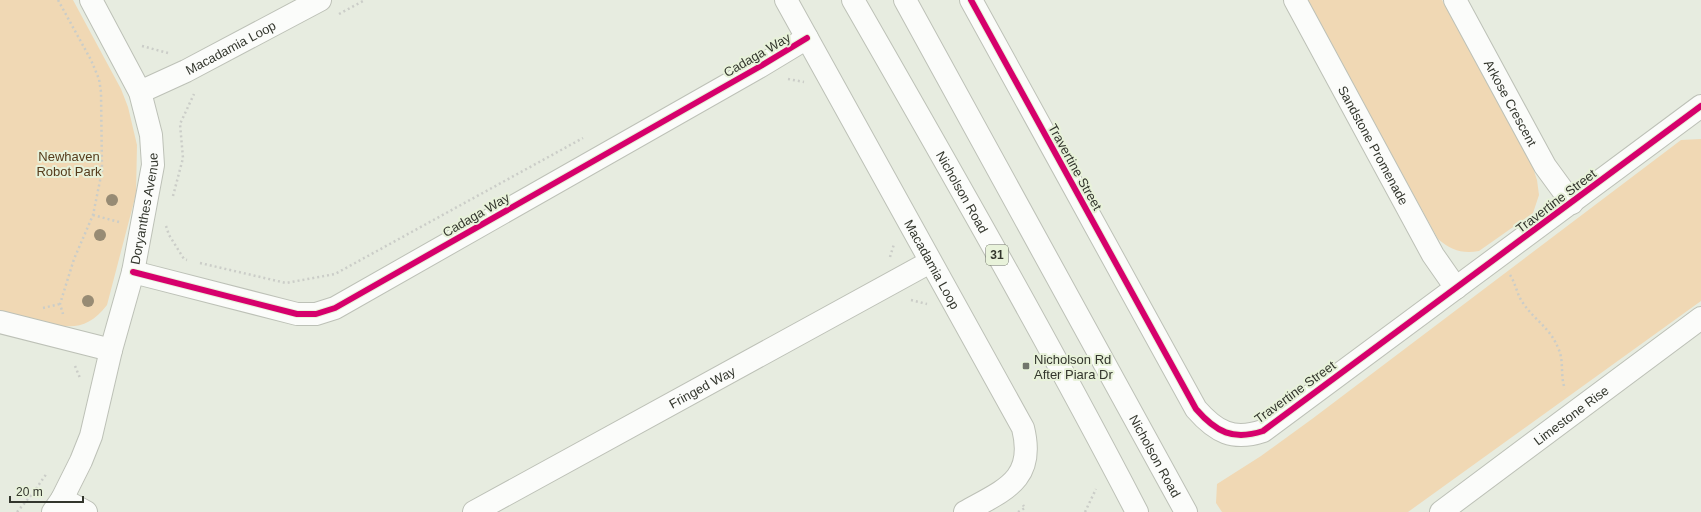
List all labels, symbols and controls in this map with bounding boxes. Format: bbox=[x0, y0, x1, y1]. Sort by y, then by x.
street label: Macadamia Loop bbox=[183, 17, 278, 77]
street label: Cadaga Way bbox=[721, 30, 794, 80]
street label: Arkose Crescent bbox=[1481, 57, 1540, 149]
street label: Sandstone Promenade bbox=[1335, 83, 1412, 207]
street label: Travertine Street bbox=[1045, 121, 1105, 213]
street label: Nicholson Road bbox=[933, 148, 992, 236]
park label: Newhaven Robot Park bbox=[36, 149, 102, 179]
street label: Doryanthes Avenue bbox=[127, 152, 161, 266]
street label: Travertine Street bbox=[1513, 166, 1599, 236]
street label: Cadaga Way bbox=[440, 190, 513, 240]
street label: Macadamia Loop bbox=[902, 217, 963, 311]
road number: 31 bbox=[986, 245, 1008, 265]
place label: Nicholson Rd After Piara Dr bbox=[1034, 352, 1113, 382]
street label: Travertine Street bbox=[1252, 357, 1339, 426]
marker: Nicholson Rd After Piara Dr bbox=[1021, 361, 1031, 371]
street label: Fringed Way bbox=[666, 363, 738, 411]
street label: Limestone Rise bbox=[1530, 382, 1611, 448]
street label: Nicholson Road bbox=[1127, 412, 1184, 500]
scale bar bbox=[10, 478, 83, 504]
text: 20 m bbox=[16, 485, 43, 499]

